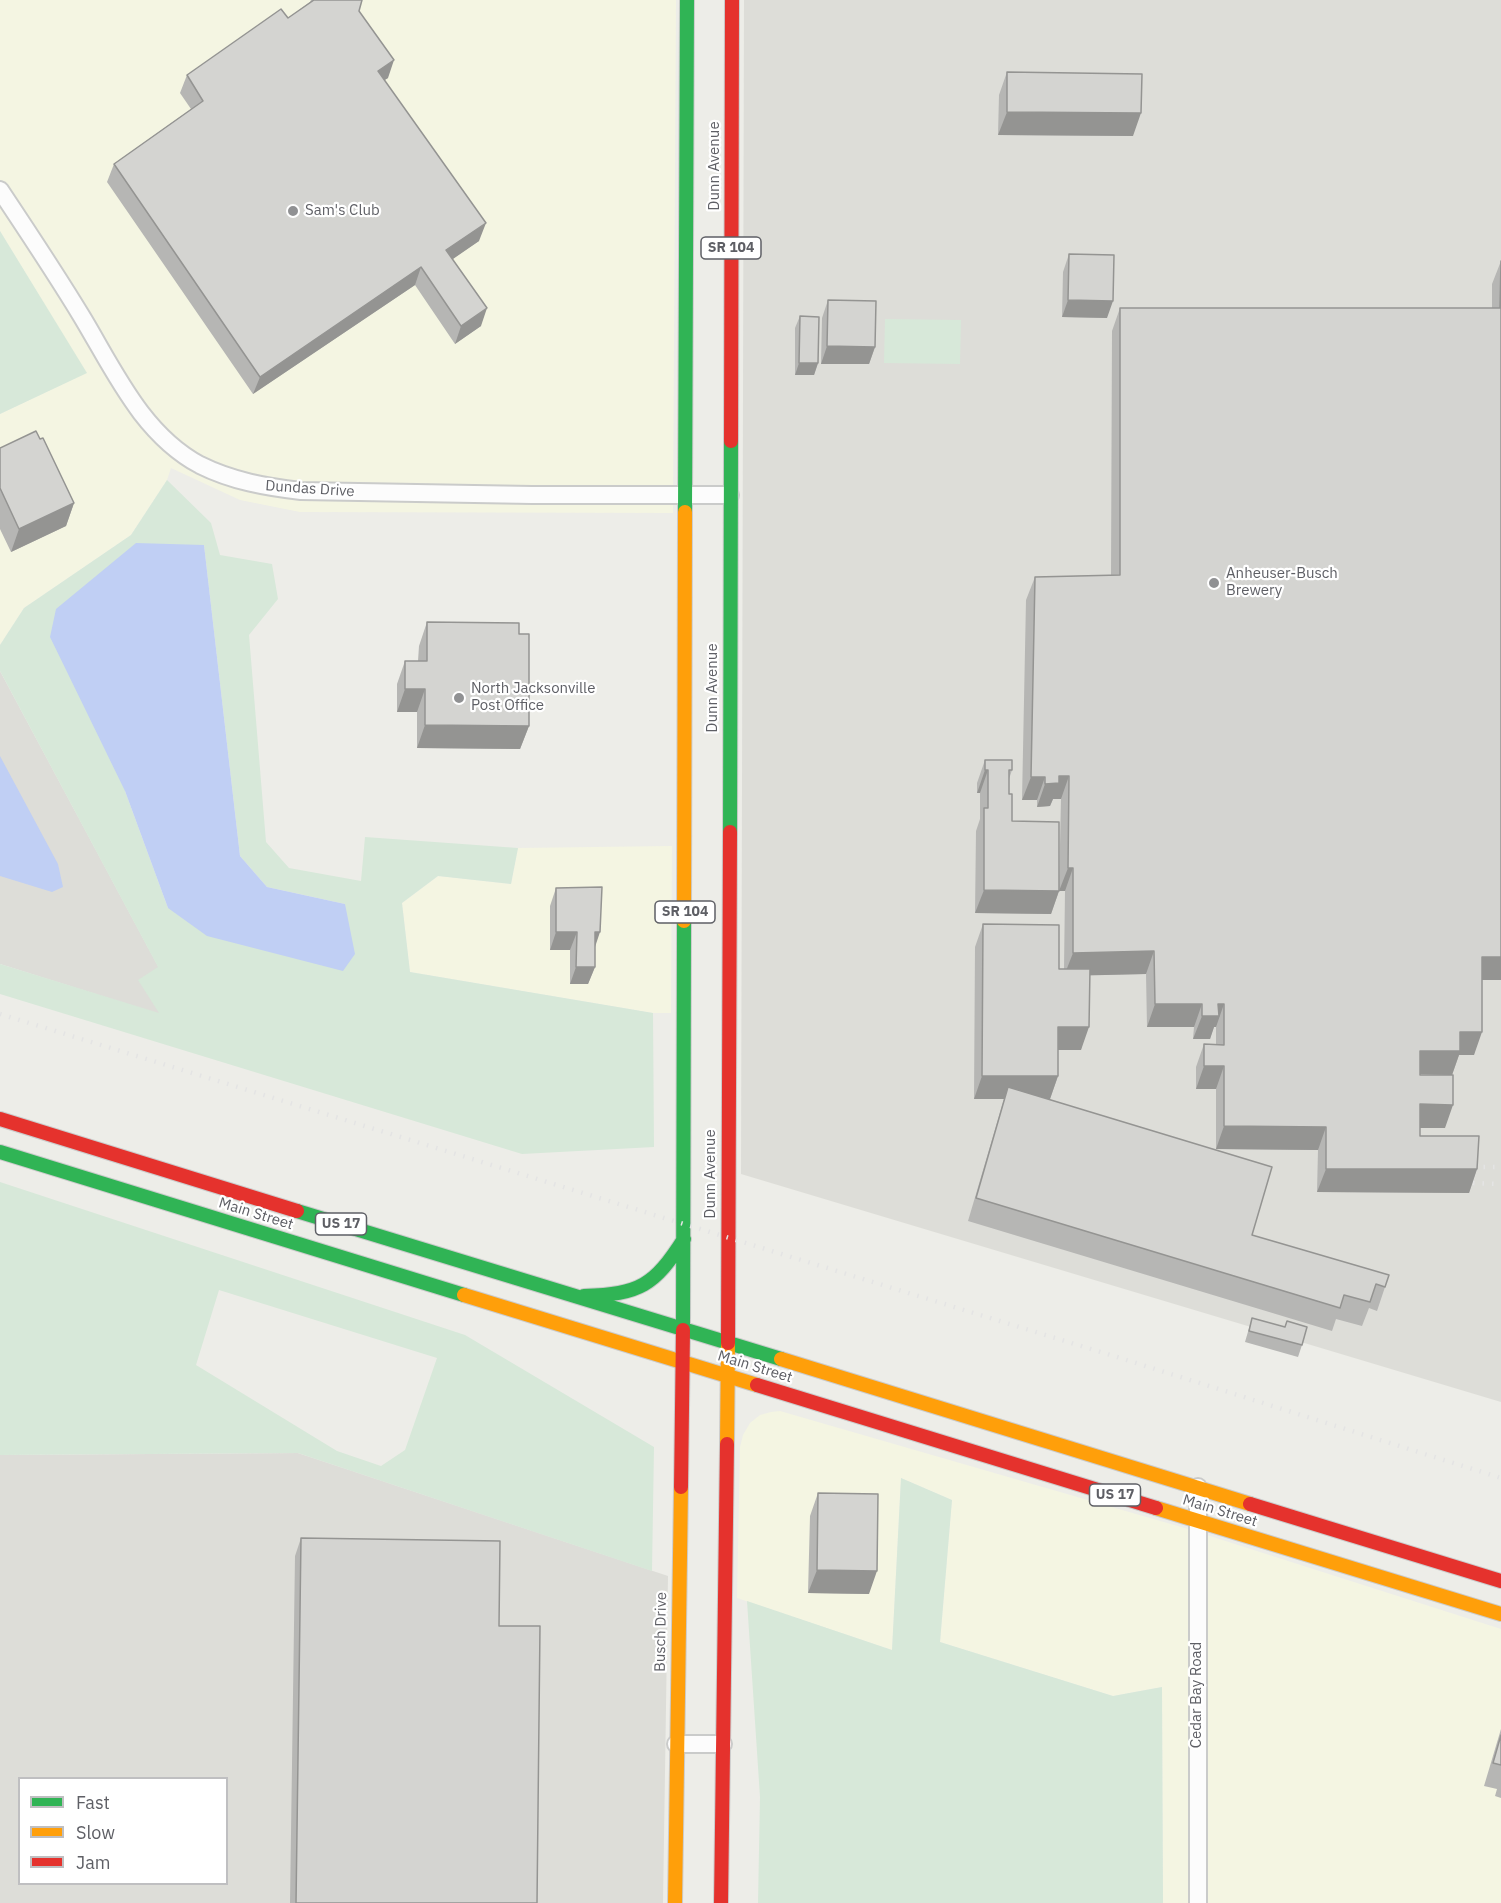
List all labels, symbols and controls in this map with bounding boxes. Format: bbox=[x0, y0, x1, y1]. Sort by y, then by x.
street label: Dunn Avenue bbox=[706, 121, 724, 211]
place label: Sam's Club bbox=[305, 202, 380, 220]
marker: Sam's Club bbox=[286, 204, 300, 218]
road number: SR 104 bbox=[701, 237, 761, 259]
street label: Dundas Drive bbox=[265, 477, 355, 501]
place label: Anheuser-Busch Brewery bbox=[1226, 565, 1338, 600]
marker: Anheuser-Busch Brewery bbox=[1207, 576, 1221, 590]
street label: Dunn Avenue bbox=[704, 643, 722, 733]
place label: North Jacksonville Post Office bbox=[471, 680, 595, 715]
marker: North Jacksonville Post Office bbox=[452, 691, 466, 705]
road number: SR 104 bbox=[655, 901, 715, 923]
street label: Dunn Avenue bbox=[702, 1129, 720, 1219]
street label: Main Street bbox=[216, 1194, 296, 1234]
road number: US 17 bbox=[316, 1213, 366, 1235]
street label: Main Street bbox=[715, 1347, 795, 1387]
road number: US 17 bbox=[1090, 1484, 1140, 1506]
street label: Main Street bbox=[1180, 1491, 1260, 1531]
street label: Busch Drive bbox=[651, 1592, 671, 1672]
street label: Cedar Bay Road bbox=[1188, 1642, 1206, 1748]
legend bbox=[18, 1777, 228, 1885]
text: Fast bbox=[76, 1791, 110, 1814]
text: Slow bbox=[76, 1821, 115, 1844]
text: Jam bbox=[76, 1851, 111, 1874]

